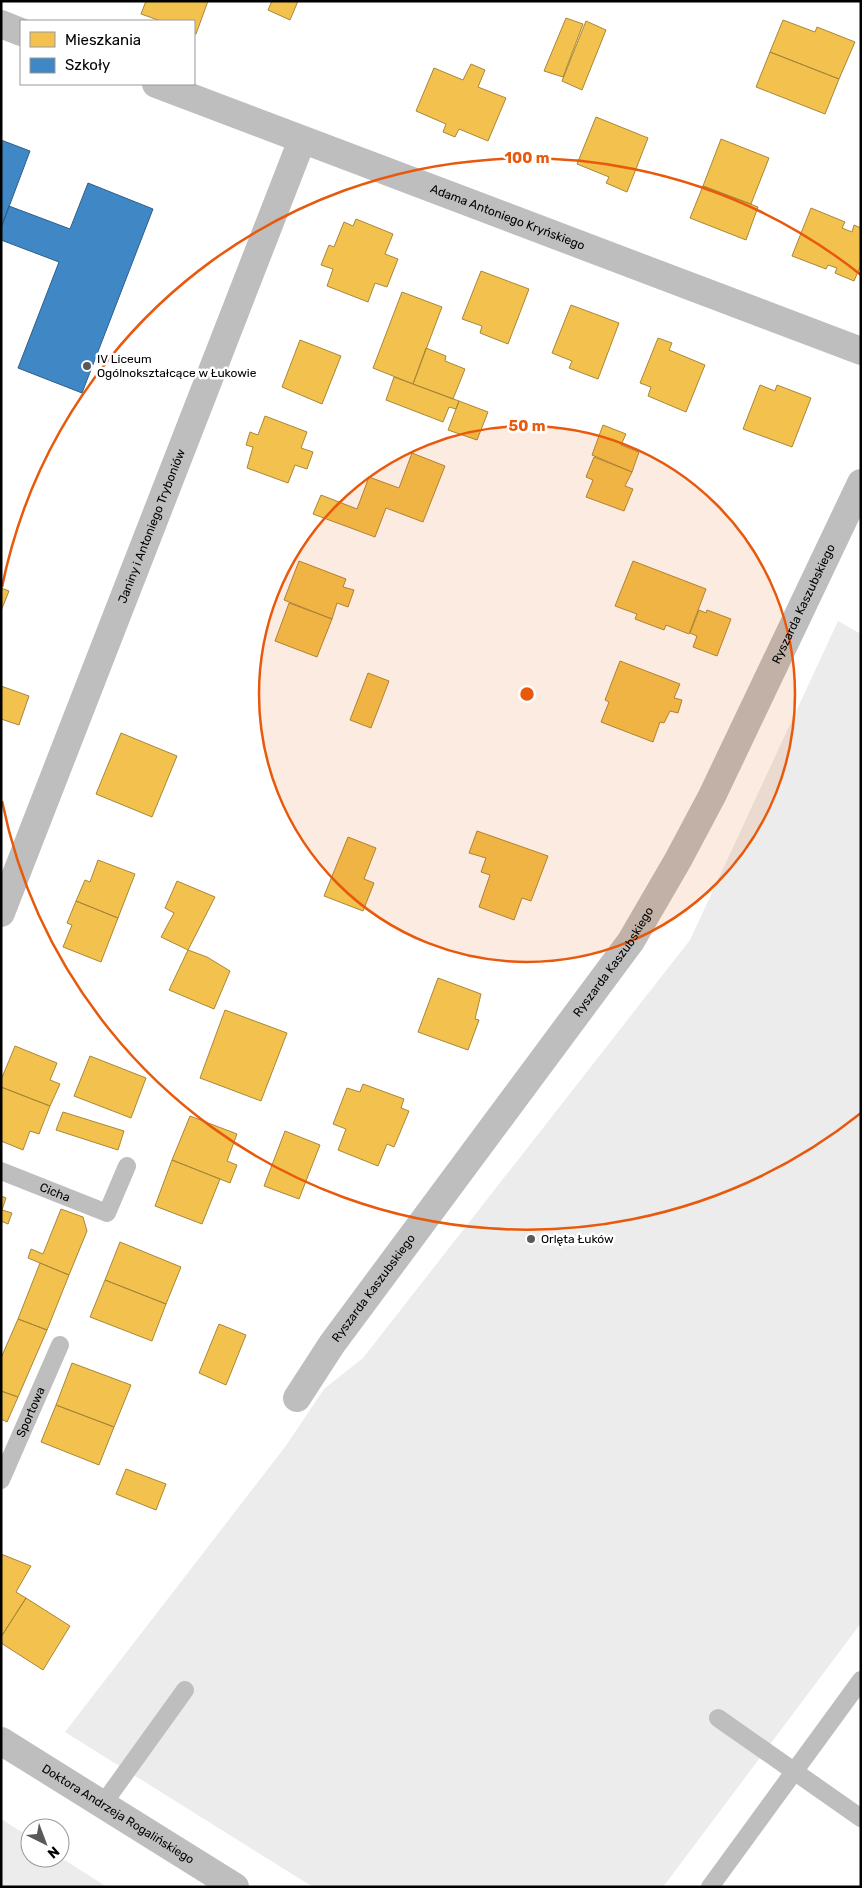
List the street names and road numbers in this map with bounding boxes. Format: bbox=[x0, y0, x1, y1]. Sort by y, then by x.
street label: Adama Antoniego Kryńskiego bbox=[428, 182, 587, 253]
street label: Janiny i Antoniego Tryboniów bbox=[115, 447, 188, 605]
street label: Ryszarda Kaszubskiego bbox=[769, 542, 838, 666]
street label: Ryszarda Kaszubskiego bbox=[570, 904, 656, 1019]
street label: Cicha bbox=[38, 1180, 72, 1205]
street label: Ryszarda Kaszubskiego bbox=[329, 1231, 418, 1345]
street label: Sportowa bbox=[13, 1385, 48, 1440]
street label: Doktora Andrzeja Rogalińskiego bbox=[39, 1761, 197, 1867]

